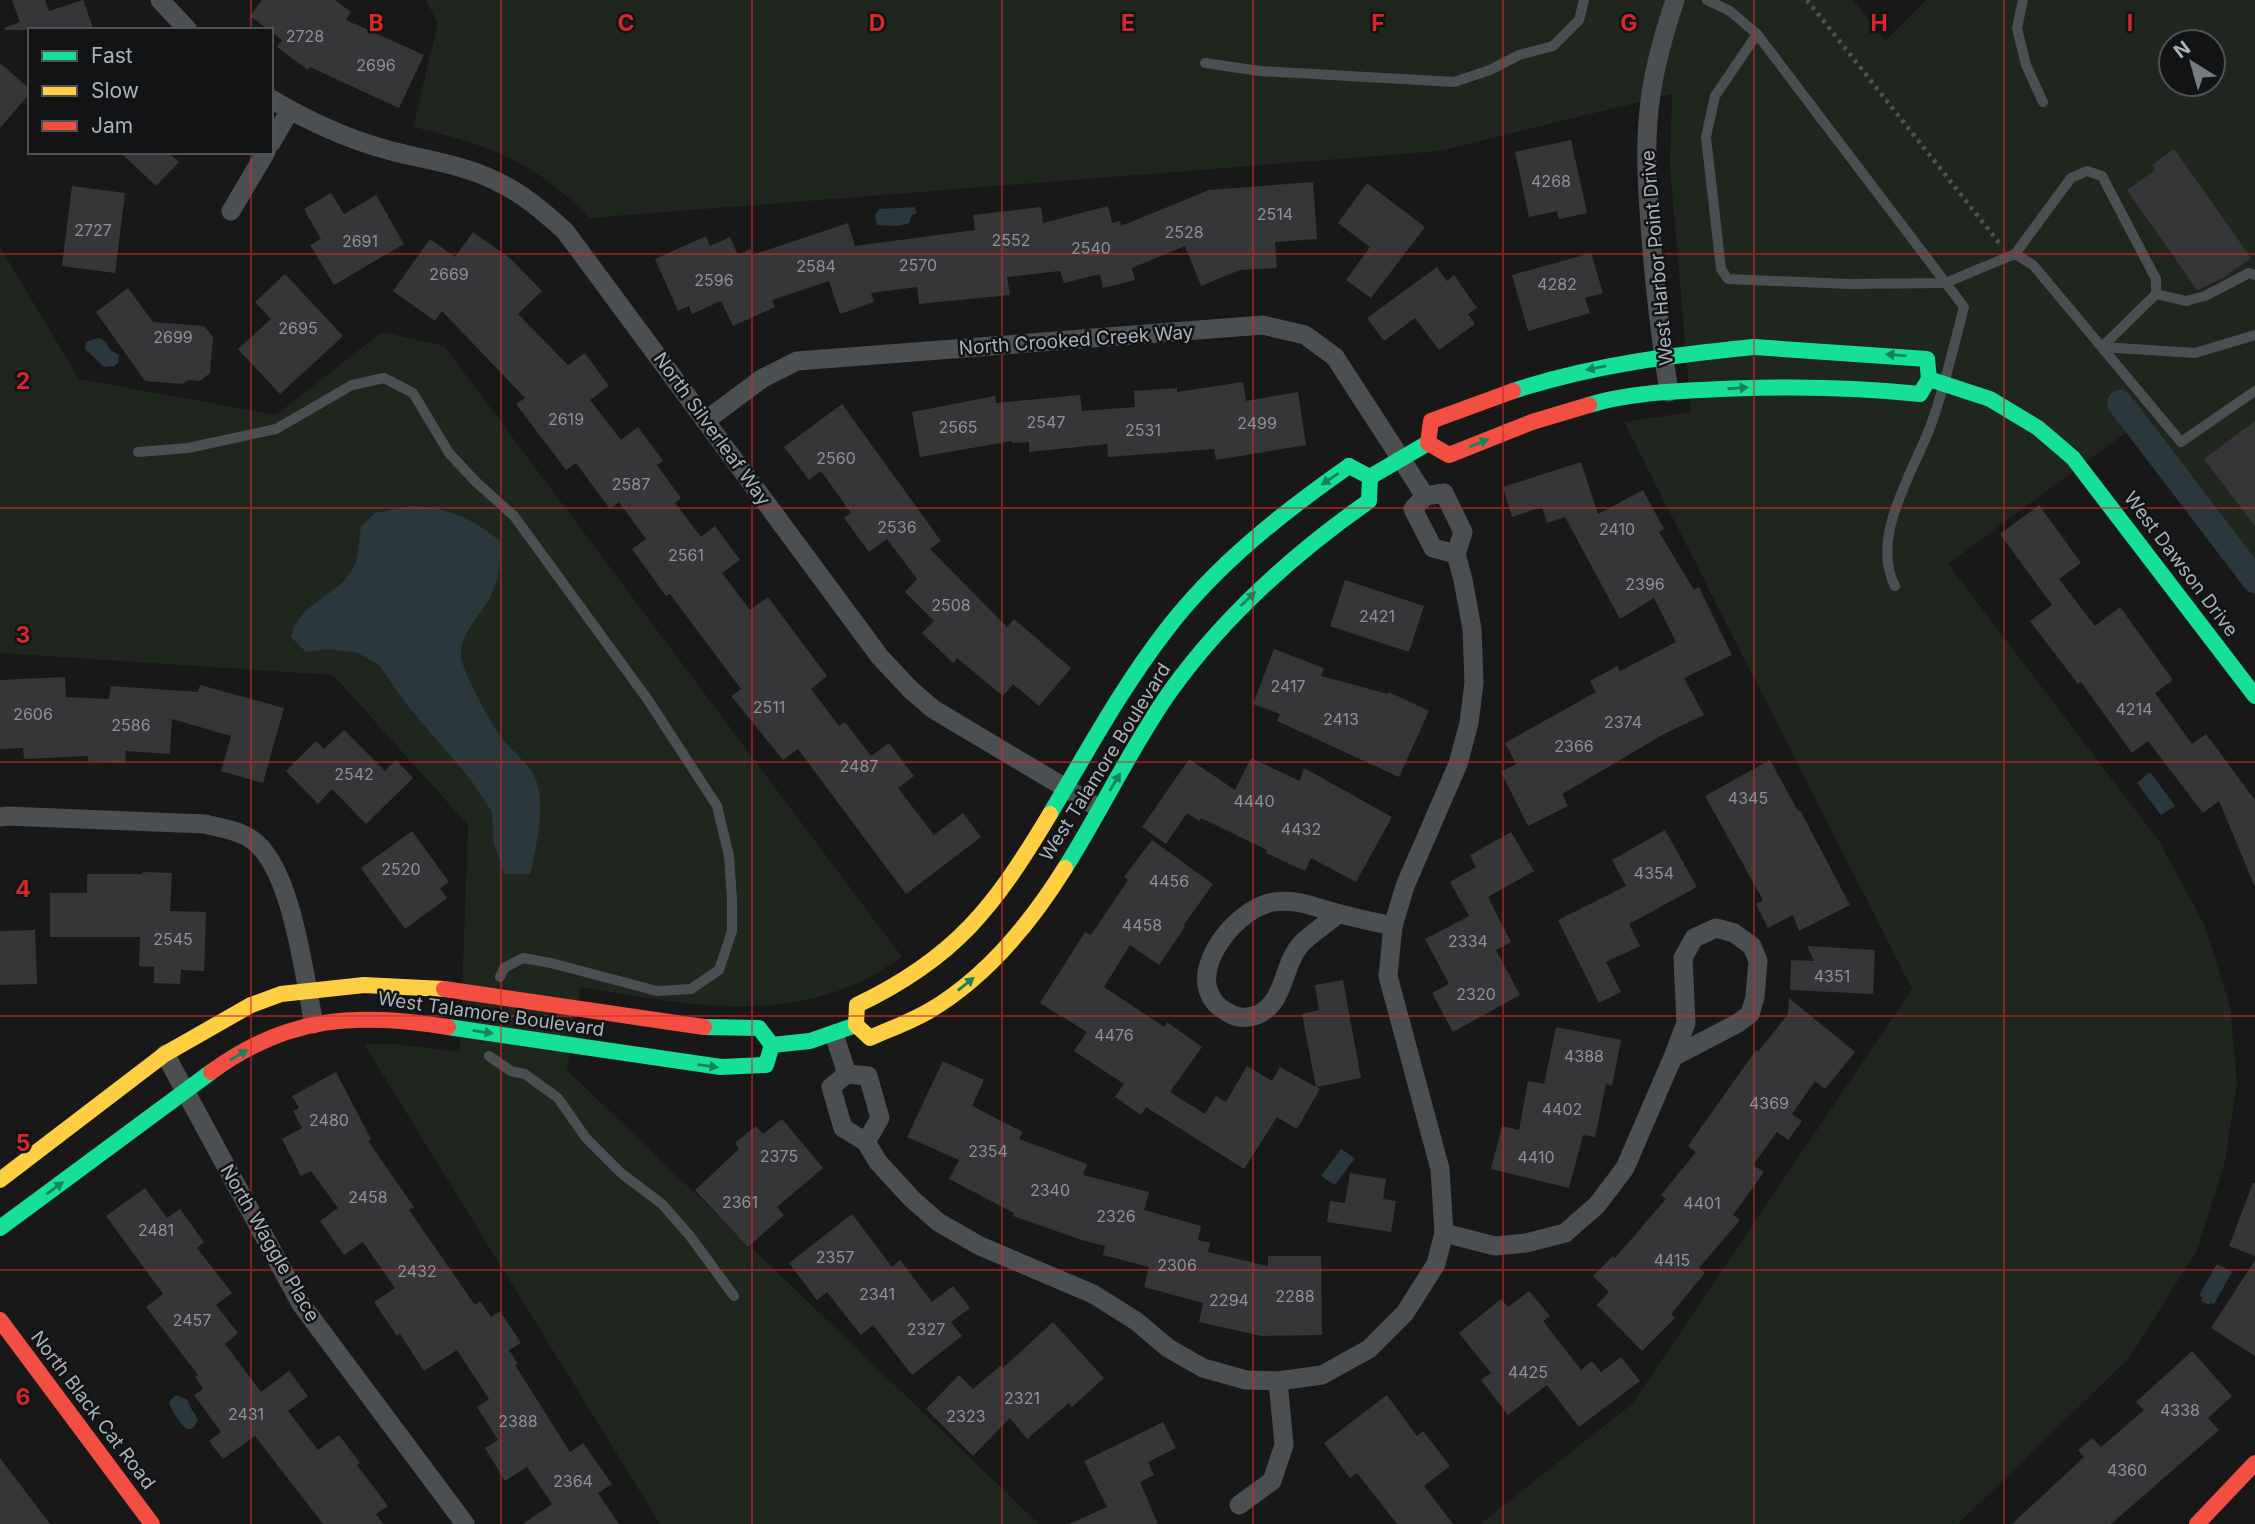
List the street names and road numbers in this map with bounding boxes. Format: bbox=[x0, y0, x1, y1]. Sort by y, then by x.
street label: West Harbor Point Drive bbox=[1636, 149, 1678, 367]
street label: North Crooked Creek Way bbox=[958, 320, 1194, 360]
street label: North Silverleaf Way bbox=[649, 348, 776, 510]
street label: West Dawson Drive bbox=[2119, 487, 2243, 641]
street label: West Talamore Boulevard bbox=[1035, 659, 1175, 865]
street label: West Talamore Boulevard bbox=[376, 987, 606, 1041]
street label: North Waggle Place bbox=[216, 1160, 324, 1326]
street label: North Black Cat Road bbox=[26, 1326, 160, 1494]

